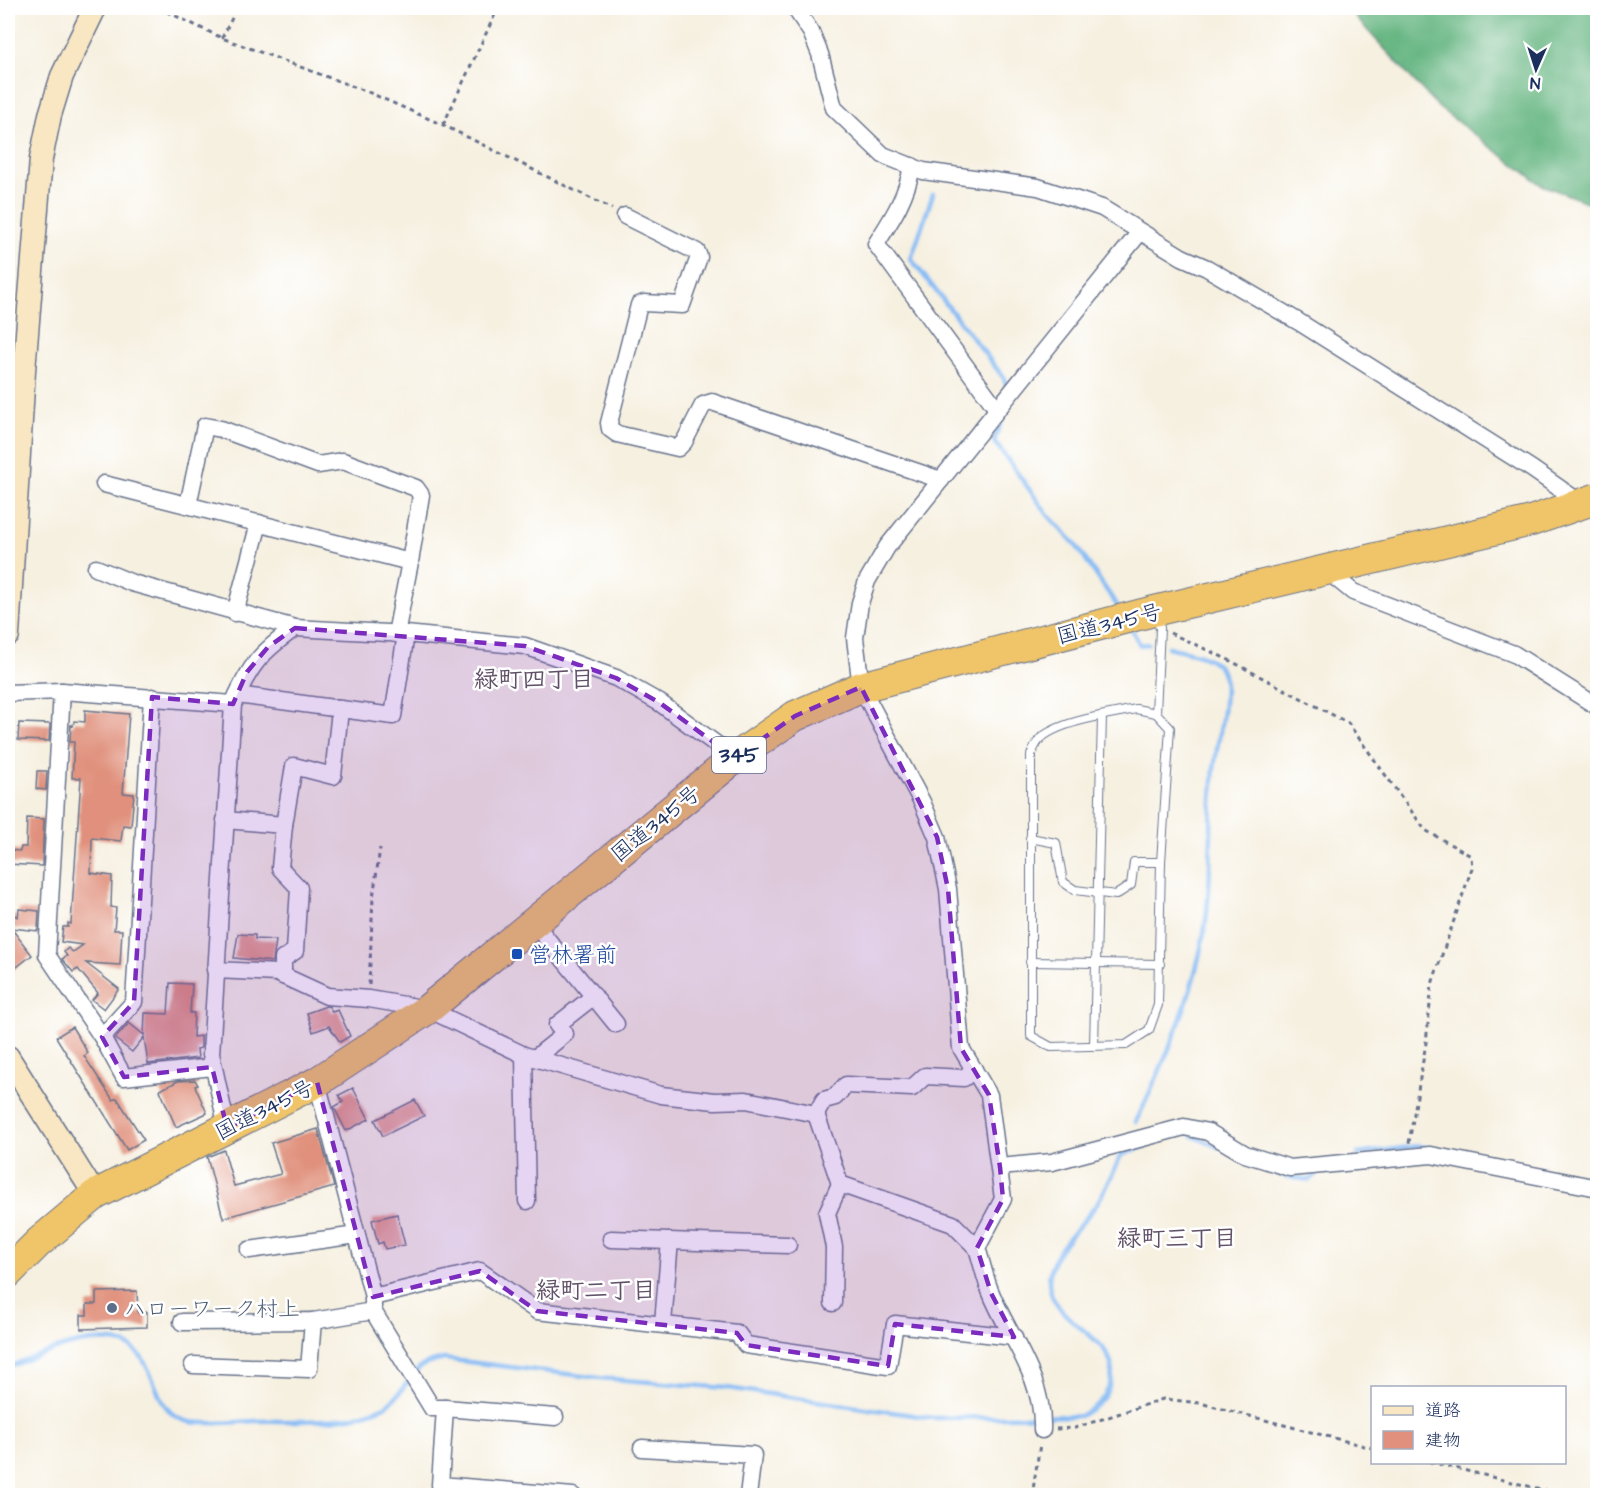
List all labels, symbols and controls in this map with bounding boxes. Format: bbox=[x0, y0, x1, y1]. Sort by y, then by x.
north arrow bbox=[1506, 39, 1566, 99]
text: N bbox=[1530, 72, 1541, 94]
street label: 国道345号 bbox=[1053, 596, 1165, 653]
district label: 緑町四丁目 bbox=[474, 663, 594, 697]
road number: 345 bbox=[712, 737, 766, 773]
street label: 国道345号 bbox=[604, 778, 708, 870]
place label: 営林署前 bbox=[529, 940, 617, 971]
marker: 営林署前 bbox=[510, 947, 524, 961]
street label: 国道345号 bbox=[210, 1072, 320, 1149]
district label: 緑町三丁目 bbox=[1117, 1222, 1237, 1256]
district label: 緑町二丁目 bbox=[536, 1274, 656, 1308]
place label: ハローワーク村上 bbox=[124, 1294, 300, 1325]
marker: ハローワーク村上 bbox=[105, 1301, 119, 1315]
legend bbox=[1371, 1386, 1566, 1464]
text: 道路 bbox=[1425, 1398, 1461, 1423]
text: 建物 bbox=[1425, 1428, 1461, 1453]

